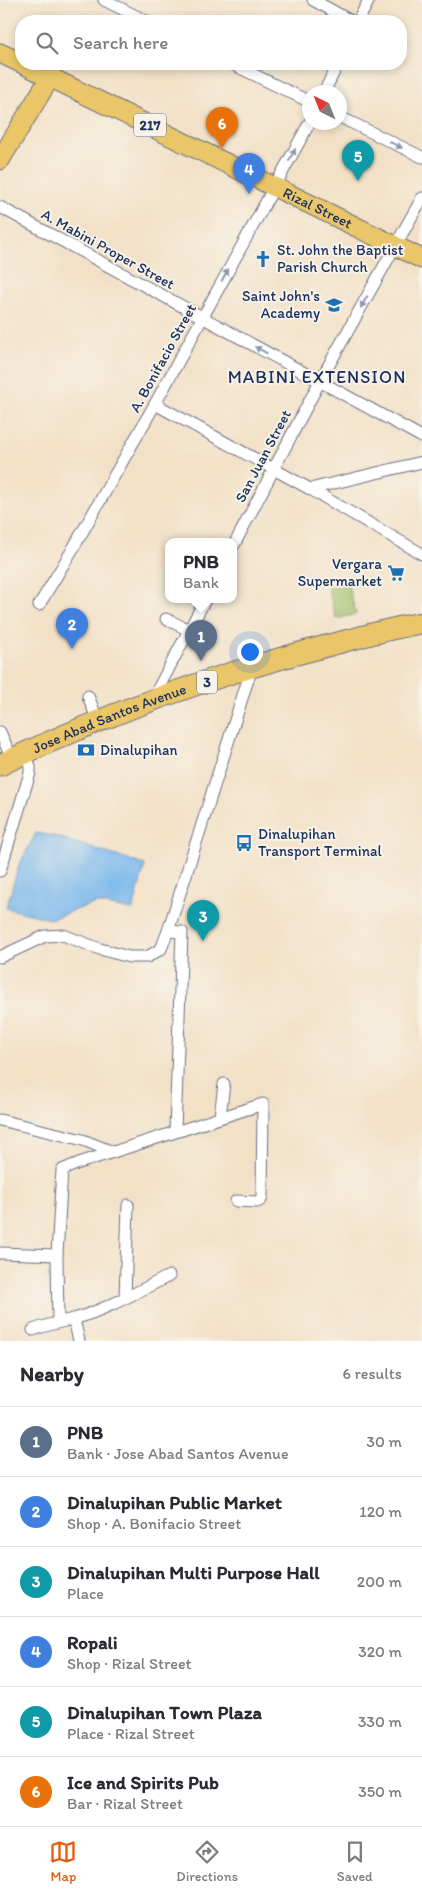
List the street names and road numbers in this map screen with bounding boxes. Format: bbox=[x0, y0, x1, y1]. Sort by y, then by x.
road number: 217 bbox=[134, 114, 166, 136]
street label: Rizal Street bbox=[280, 183, 356, 233]
street label: A. Mabini Proper Street bbox=[38, 205, 178, 293]
street label: A. Bonifacio Street bbox=[126, 300, 200, 415]
street label: San Juan Street bbox=[231, 406, 295, 505]
road number: 3 bbox=[197, 670, 217, 694]
street label: Jose Abad Santos Avenue bbox=[30, 680, 189, 757]

